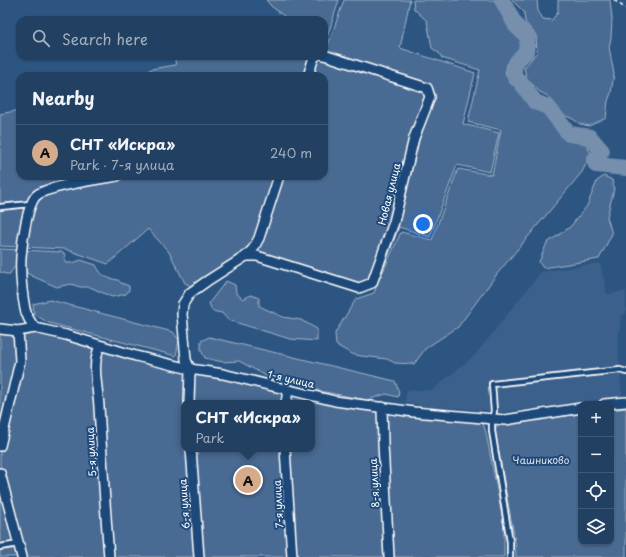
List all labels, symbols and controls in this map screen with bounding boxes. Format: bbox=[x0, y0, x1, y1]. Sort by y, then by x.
search box bbox=[16, 16, 328, 60]
icon: search bbox=[30, 27, 52, 49]
text: Search here bbox=[62, 27, 148, 50]
text: Nearby bbox=[32, 85, 94, 111]
text: СНТ «Искра» bbox=[70, 132, 175, 155]
text: A bbox=[40, 143, 50, 162]
text: 240 m bbox=[270, 143, 312, 162]
text: Park · 7-я улица bbox=[70, 155, 174, 174]
street label: Новая улица bbox=[374, 160, 404, 227]
your location bbox=[413, 214, 433, 234]
street label: 1-я улица bbox=[266, 366, 317, 391]
popup bbox=[181, 400, 315, 452]
map controls bbox=[578, 401, 614, 545]
button: + bbox=[578, 401, 614, 437]
text: СНТ «Искра» bbox=[195, 405, 301, 428]
street label: 5-я улица bbox=[82, 426, 99, 477]
text: Park bbox=[195, 428, 224, 447]
button: − bbox=[578, 437, 614, 473]
park label: Чашниково bbox=[513, 452, 570, 467]
street label: 8-я улица bbox=[365, 457, 382, 508]
pin: A bbox=[235, 465, 261, 495]
button: locate bbox=[578, 473, 614, 509]
street label: 6-я улица bbox=[174, 478, 193, 530]
street label: 7-я улица bbox=[269, 479, 286, 529]
button: layers bbox=[578, 509, 614, 545]

